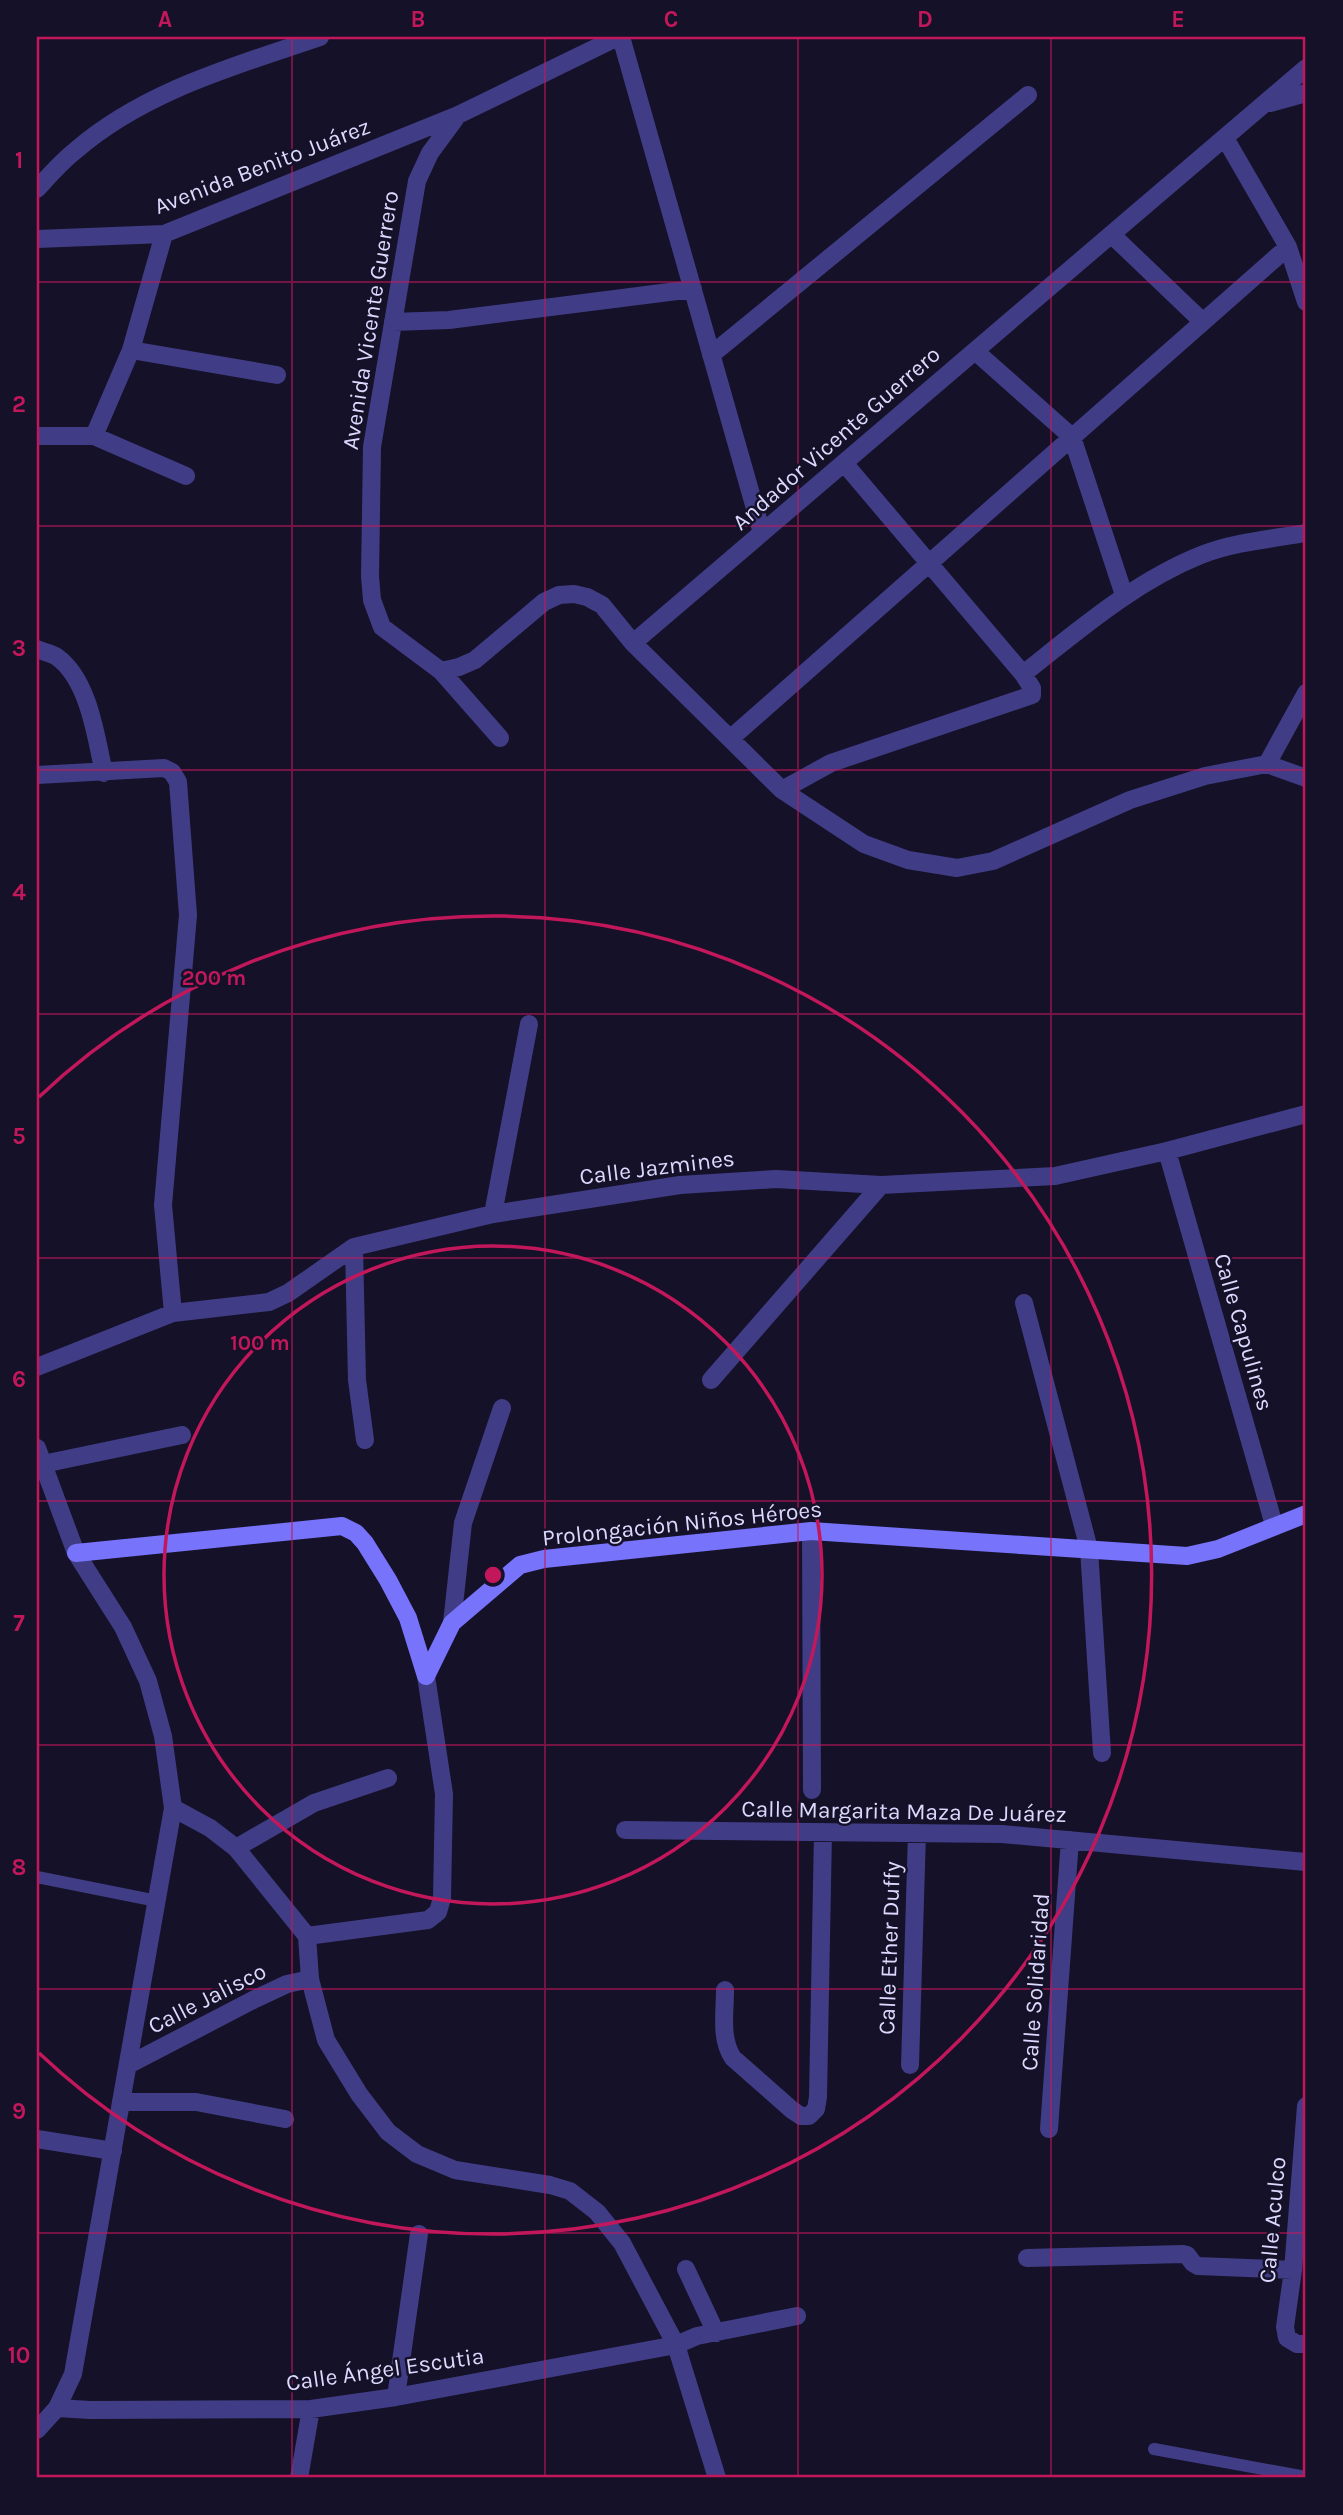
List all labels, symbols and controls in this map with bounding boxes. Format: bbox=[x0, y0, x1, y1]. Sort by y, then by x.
text: A bbox=[158, 6, 172, 33]
text: B bbox=[411, 6, 425, 33]
text: C bbox=[664, 6, 678, 33]
text: D bbox=[917, 6, 933, 33]
text: E bbox=[1171, 6, 1185, 33]
street label: Avenida Benito Juárez bbox=[150, 113, 374, 220]
text: 1 bbox=[15, 147, 23, 174]
street label: Avenida Vicente Guerrero bbox=[337, 189, 404, 451]
street label: Andador Vicente Guerrero bbox=[727, 341, 946, 536]
text: 2 bbox=[12, 391, 26, 418]
text: 3 bbox=[12, 635, 26, 662]
text: 4 bbox=[12, 879, 26, 906]
text: 200 m bbox=[182, 966, 246, 990]
text: 5 bbox=[12, 1123, 26, 1150]
street label: Calle Jazmines bbox=[578, 1145, 736, 1190]
street label: Calle Capulines bbox=[1208, 1250, 1279, 1414]
text: 100 m bbox=[230, 1331, 290, 1355]
text: 6 bbox=[12, 1366, 26, 1393]
street label: Prolongación Niños Héroes bbox=[541, 1495, 823, 1552]
centre of rings bbox=[481, 1563, 505, 1587]
text: 7 bbox=[13, 1610, 25, 1637]
street label: Calle Margarita Maza De Juárez bbox=[741, 1795, 1067, 1828]
text: 8 bbox=[12, 1854, 26, 1881]
street label: Calle Ether Duffy bbox=[873, 1861, 906, 2035]
street label: Calle Solidaridad bbox=[1016, 1892, 1055, 2072]
street label: Calle Jalisco bbox=[144, 1957, 271, 2040]
text: 9 bbox=[12, 2098, 26, 2125]
street label: Calle Aculco bbox=[1254, 2156, 1291, 2284]
text: 10 bbox=[8, 2342, 30, 2369]
street label: Calle Ángel Escutia bbox=[284, 2342, 486, 2397]

